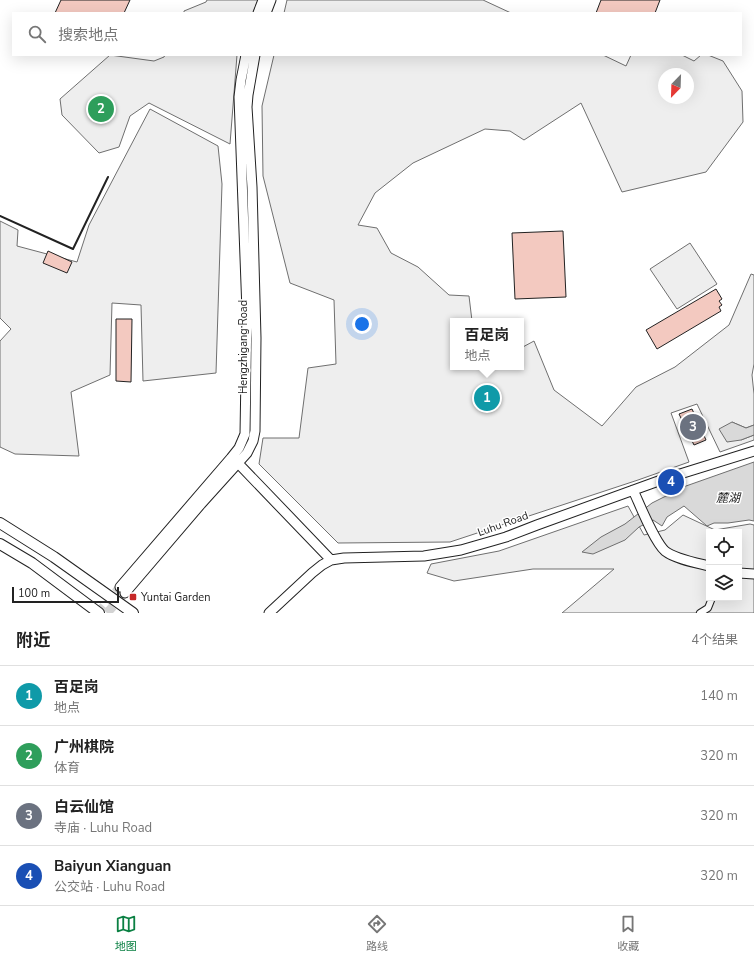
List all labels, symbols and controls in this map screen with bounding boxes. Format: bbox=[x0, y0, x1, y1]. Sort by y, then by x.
search box bbox=[12, 12, 742, 56]
icon: search bbox=[26, 23, 48, 45]
text: 搜索地点 bbox=[58, 25, 118, 45]
north arrow bbox=[658, 68, 694, 104]
pin: 2 bbox=[88, 94, 114, 124]
street label: Hengzhigang Road bbox=[236, 300, 251, 394]
your location bbox=[352, 314, 372, 334]
popup bbox=[450, 318, 524, 370]
text: 百足岗 bbox=[464, 325, 510, 345]
text: 地点 bbox=[464, 347, 491, 365]
pin: 1 bbox=[474, 383, 500, 413]
pin: 3 bbox=[680, 412, 706, 442]
pin: 4 bbox=[658, 467, 684, 497]
water label: 麓湖 bbox=[716, 490, 742, 506]
street label: Luhu Road bbox=[476, 508, 530, 540]
map controls bbox=[706, 529, 742, 601]
button: locate bbox=[706, 529, 742, 565]
button: layers bbox=[706, 565, 742, 601]
scale bar bbox=[12, 585, 119, 604]
text: 100 m bbox=[18, 586, 50, 601]
place label: Yuntai Garden bbox=[140, 590, 210, 605]
marker: Yuntai Garden bbox=[128, 592, 138, 602]
text: 附近 bbox=[16, 629, 50, 652]
text: 4个结果 bbox=[691, 631, 738, 649]
text: 百足岗 bbox=[54, 677, 99, 697]
text: 1 bbox=[25, 687, 33, 705]
text: 140 m bbox=[700, 687, 738, 705]
text: 地点 bbox=[54, 699, 80, 717]
text: 广州棋院 bbox=[54, 737, 114, 757]
text: 2 bbox=[25, 747, 33, 765]
text: 320 m bbox=[700, 747, 738, 765]
text: 体育 bbox=[54, 759, 80, 777]
text: 白云仙馆 bbox=[54, 797, 114, 817]
text: 3 bbox=[25, 807, 33, 825]
text: 320 m bbox=[700, 807, 738, 825]
text: 寺庙 · Luhu Road bbox=[54, 819, 152, 837]
text: Baiyun Xianguan bbox=[54, 856, 171, 876]
text: 4 bbox=[25, 867, 33, 885]
text: 320 m bbox=[700, 867, 738, 885]
text: 公交站 · Luhu Road bbox=[54, 878, 165, 896]
tab: 地图 bbox=[115, 913, 137, 954]
tab: 路线 bbox=[366, 913, 388, 954]
tab: 收藏 bbox=[617, 913, 639, 954]

